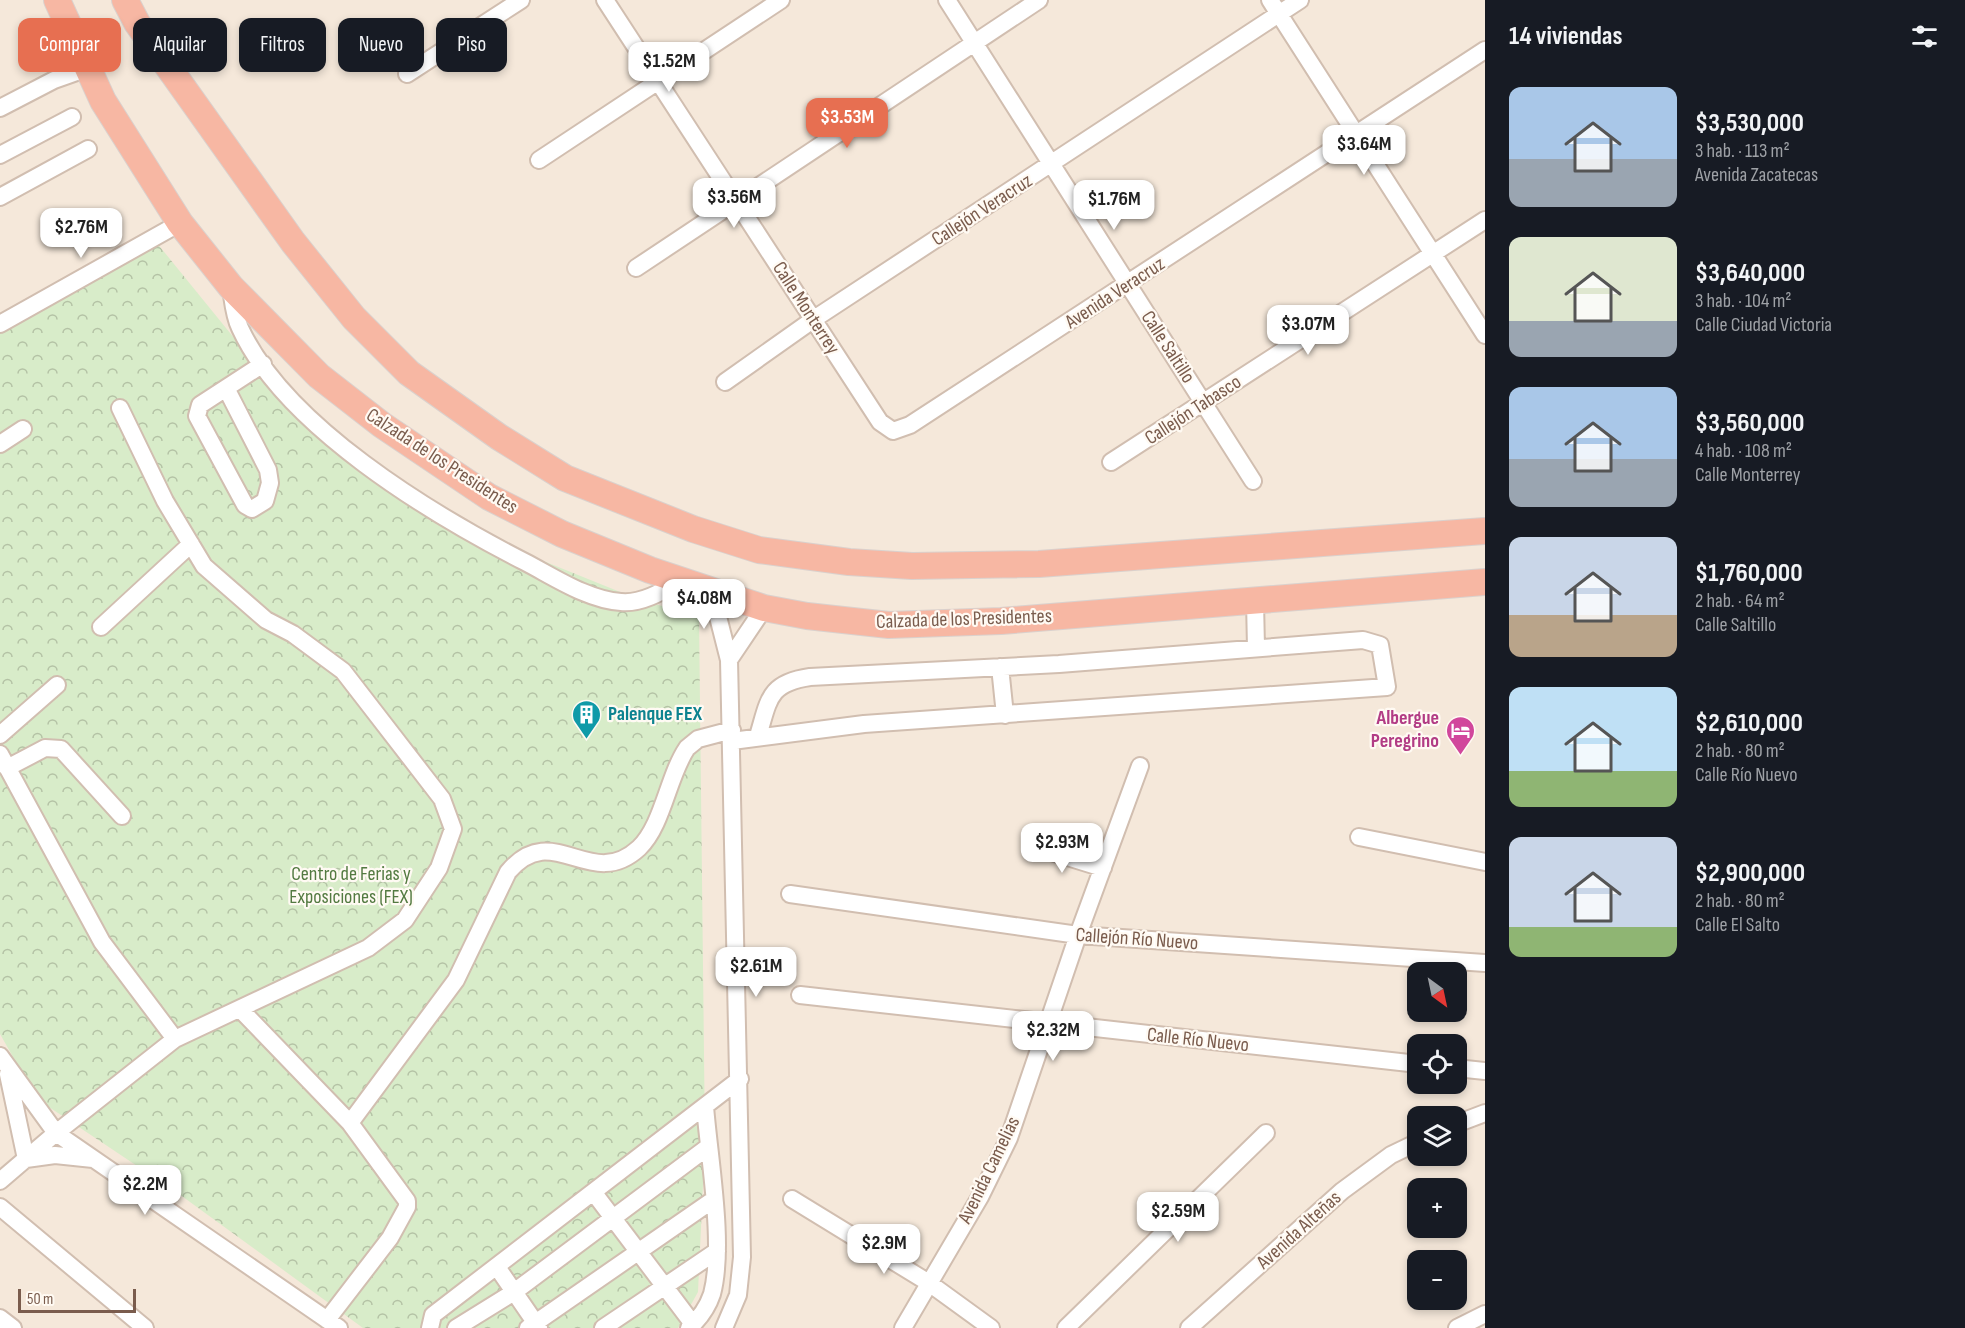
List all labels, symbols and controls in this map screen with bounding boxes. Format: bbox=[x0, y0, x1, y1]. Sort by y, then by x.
chip: Comprar bbox=[18, 18, 121, 72]
chip: Alquilar bbox=[133, 18, 227, 72]
chip: Filtros bbox=[239, 18, 326, 72]
chip: Nuevo bbox=[338, 18, 424, 72]
chip: Piso bbox=[436, 18, 507, 72]
icon: filters bbox=[1908, 20, 1941, 53]
text: 14 viviendas bbox=[1509, 21, 1622, 52]
pin: $1.52M bbox=[620, 42, 718, 93]
text: $1.52M bbox=[642, 49, 696, 73]
pin: $3.53M bbox=[798, 98, 896, 149]
text: $3.53M bbox=[820, 105, 874, 129]
text: $3,530,000 bbox=[1695, 108, 1804, 139]
icon: home bbox=[1557, 111, 1629, 183]
pin: $3.64M bbox=[1315, 125, 1413, 176]
text: $3.64M bbox=[1337, 132, 1391, 156]
text: 3 hab. · 113 m² bbox=[1695, 139, 1790, 163]
text: Avenida Zacatecas bbox=[1695, 163, 1818, 187]
street label: Callejón Veracruz bbox=[927, 169, 1037, 251]
pin: $3.56M bbox=[685, 178, 783, 229]
pin: $1.76M bbox=[1065, 180, 1163, 231]
text: $3.56M bbox=[707, 185, 761, 209]
text: $1.76M bbox=[1087, 187, 1141, 211]
pin: $2.76M bbox=[32, 208, 130, 259]
text: $2.76M bbox=[54, 215, 108, 239]
street label: Avenida Veracruz bbox=[1060, 252, 1169, 335]
street label: Calle Monterrey bbox=[767, 257, 845, 359]
text: $3,640,000 bbox=[1695, 258, 1805, 289]
icon: home bbox=[1557, 261, 1629, 333]
text: 3 hab. · 104 m² bbox=[1695, 289, 1792, 313]
pin: $3.07M bbox=[1259, 305, 1357, 356]
street label: Calle Saltillo bbox=[1136, 306, 1200, 388]
text: $3.07M bbox=[1281, 312, 1335, 336]
text: Calle Ciudad Victoria bbox=[1695, 313, 1832, 337]
street label: Callejón Tabasco bbox=[1140, 370, 1246, 450]
street label: Calzada de los Presidentes bbox=[362, 403, 522, 519]
text: $3,560,000 bbox=[1695, 408, 1804, 439]
icon: home bbox=[1557, 411, 1629, 483]
text: 4 hab. · 108 m² bbox=[1695, 439, 1792, 463]
text: Calle Monterrey bbox=[1695, 463, 1800, 487]
text: $1,760,000 bbox=[1695, 558, 1803, 589]
icon: home bbox=[1557, 561, 1629, 633]
pin: $4.08M bbox=[655, 579, 753, 630]
text: $4.08M bbox=[676, 586, 732, 610]
text: 2 hab. · 64 m² bbox=[1695, 589, 1785, 613]
street label: Calzada de los Presidentes bbox=[876, 604, 1052, 634]
text: Calle Saltillo bbox=[1695, 613, 1776, 637]
building icon: Palenque FEX bbox=[571, 698, 603, 740]
place label: Palenque FEX bbox=[608, 702, 703, 726]
place label: Albergue Peregrino bbox=[1371, 706, 1439, 753]
text: $2,610,000 bbox=[1695, 708, 1803, 739]
icon: home bbox=[1557, 711, 1629, 783]
hotel icon: Albergue Peregrino bbox=[1444, 714, 1476, 756]
text: 2 hab. · 80 m² bbox=[1695, 739, 1785, 763]
text: Calle Río Nuevo bbox=[1695, 763, 1798, 787]
pin: $2.93M bbox=[1013, 823, 1111, 874]
text: $2.93M bbox=[1035, 830, 1089, 854]
text: $2,900,000 bbox=[1695, 858, 1805, 889]
icon: home bbox=[1557, 861, 1629, 933]
park label: Centro de Ferias y Exposiciones (FEX) bbox=[289, 862, 413, 909]
text: 2 hab. · 80 m² bbox=[1695, 889, 1785, 913]
text: Calle El Salto bbox=[1695, 913, 1780, 937]
street label: Callejón Río Nuevo bbox=[1075, 923, 1199, 955]
pin: $2.61M bbox=[707, 947, 805, 998]
text: $2.61M bbox=[729, 954, 783, 978]
north arrow bbox=[1407, 962, 1467, 1022]
map controls bbox=[1407, 962, 1467, 1310]
pin: $2.32M bbox=[1004, 1011, 1102, 1062]
text: $2.32M bbox=[1026, 1018, 1080, 1042]
street label: Calle Río Nuevo bbox=[1146, 1023, 1250, 1057]
button: locate bbox=[1407, 1034, 1467, 1094]
button: layers bbox=[1407, 1106, 1467, 1166]
street label: Avenida Camelias bbox=[952, 1113, 1025, 1228]
pin: $2.2M bbox=[103, 1165, 187, 1216]
text: $2.2M bbox=[122, 1172, 168, 1196]
button: + bbox=[1407, 1178, 1467, 1238]
street label: Avenida Alteñas bbox=[1251, 1186, 1346, 1275]
pin: $2.59M bbox=[1129, 1192, 1227, 1243]
text: $2.59M bbox=[1151, 1199, 1205, 1223]
pin: $2.9M bbox=[842, 1224, 926, 1275]
text: $2.9M bbox=[861, 1231, 907, 1255]
button: − bbox=[1407, 1250, 1467, 1310]
scale bar bbox=[18, 1286, 136, 1314]
text: 50 m bbox=[27, 1290, 53, 1309]

